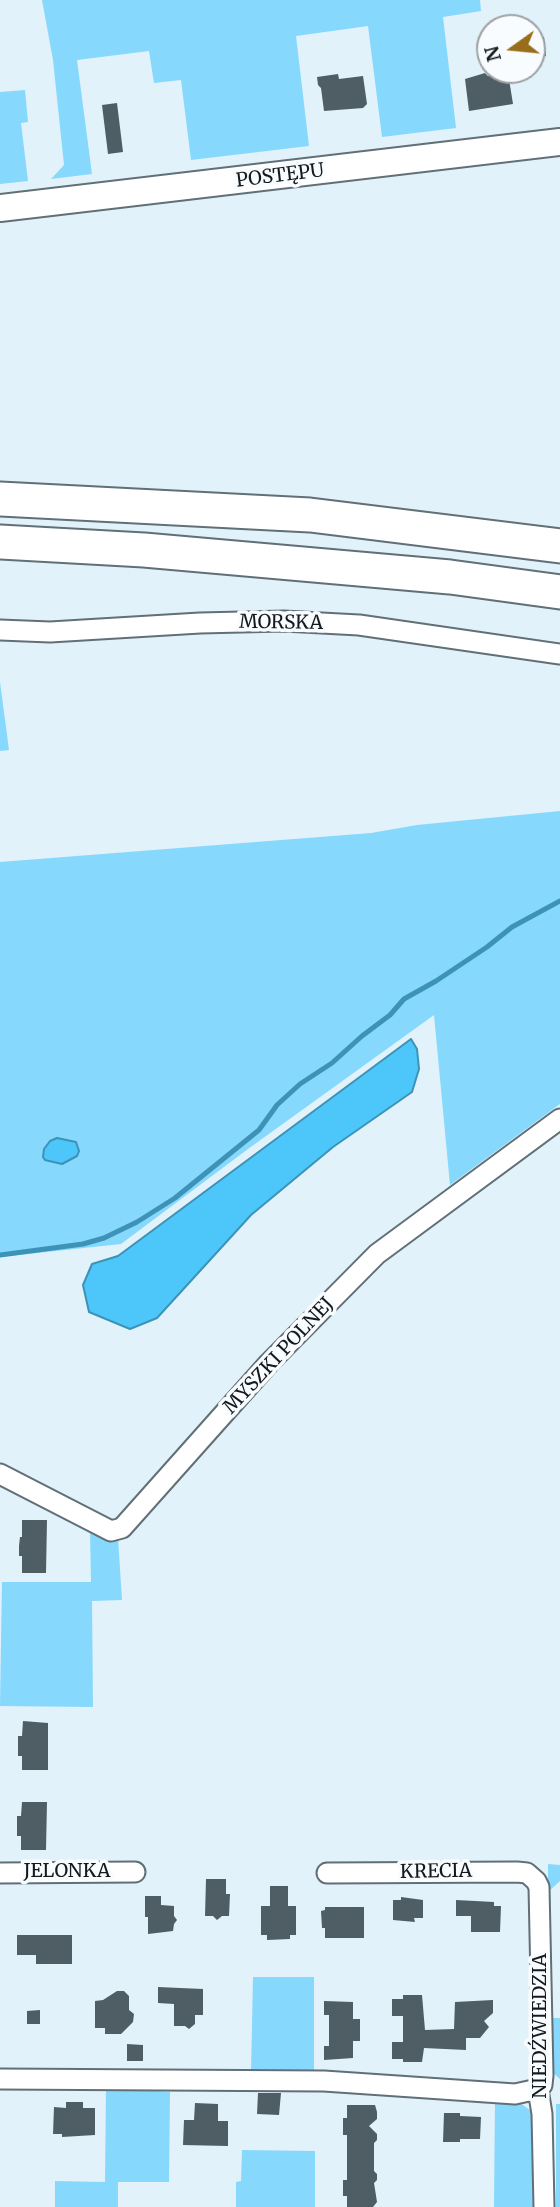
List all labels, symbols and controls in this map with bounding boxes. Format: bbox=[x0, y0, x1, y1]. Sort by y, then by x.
north arrow bbox=[476, 14, 546, 84]
text: N bbox=[479, 44, 506, 64]
street label: POSTĘPU bbox=[235, 159, 325, 193]
street label: MORSKA bbox=[239, 611, 323, 635]
street label: MYSZKI POLNEJ bbox=[219, 1293, 339, 1419]
street label: KRECIA bbox=[400, 1860, 472, 1884]
street label: JELONKA bbox=[24, 1861, 110, 1883]
street label: NIEDŹWIEDZIA bbox=[530, 1953, 552, 2099]

